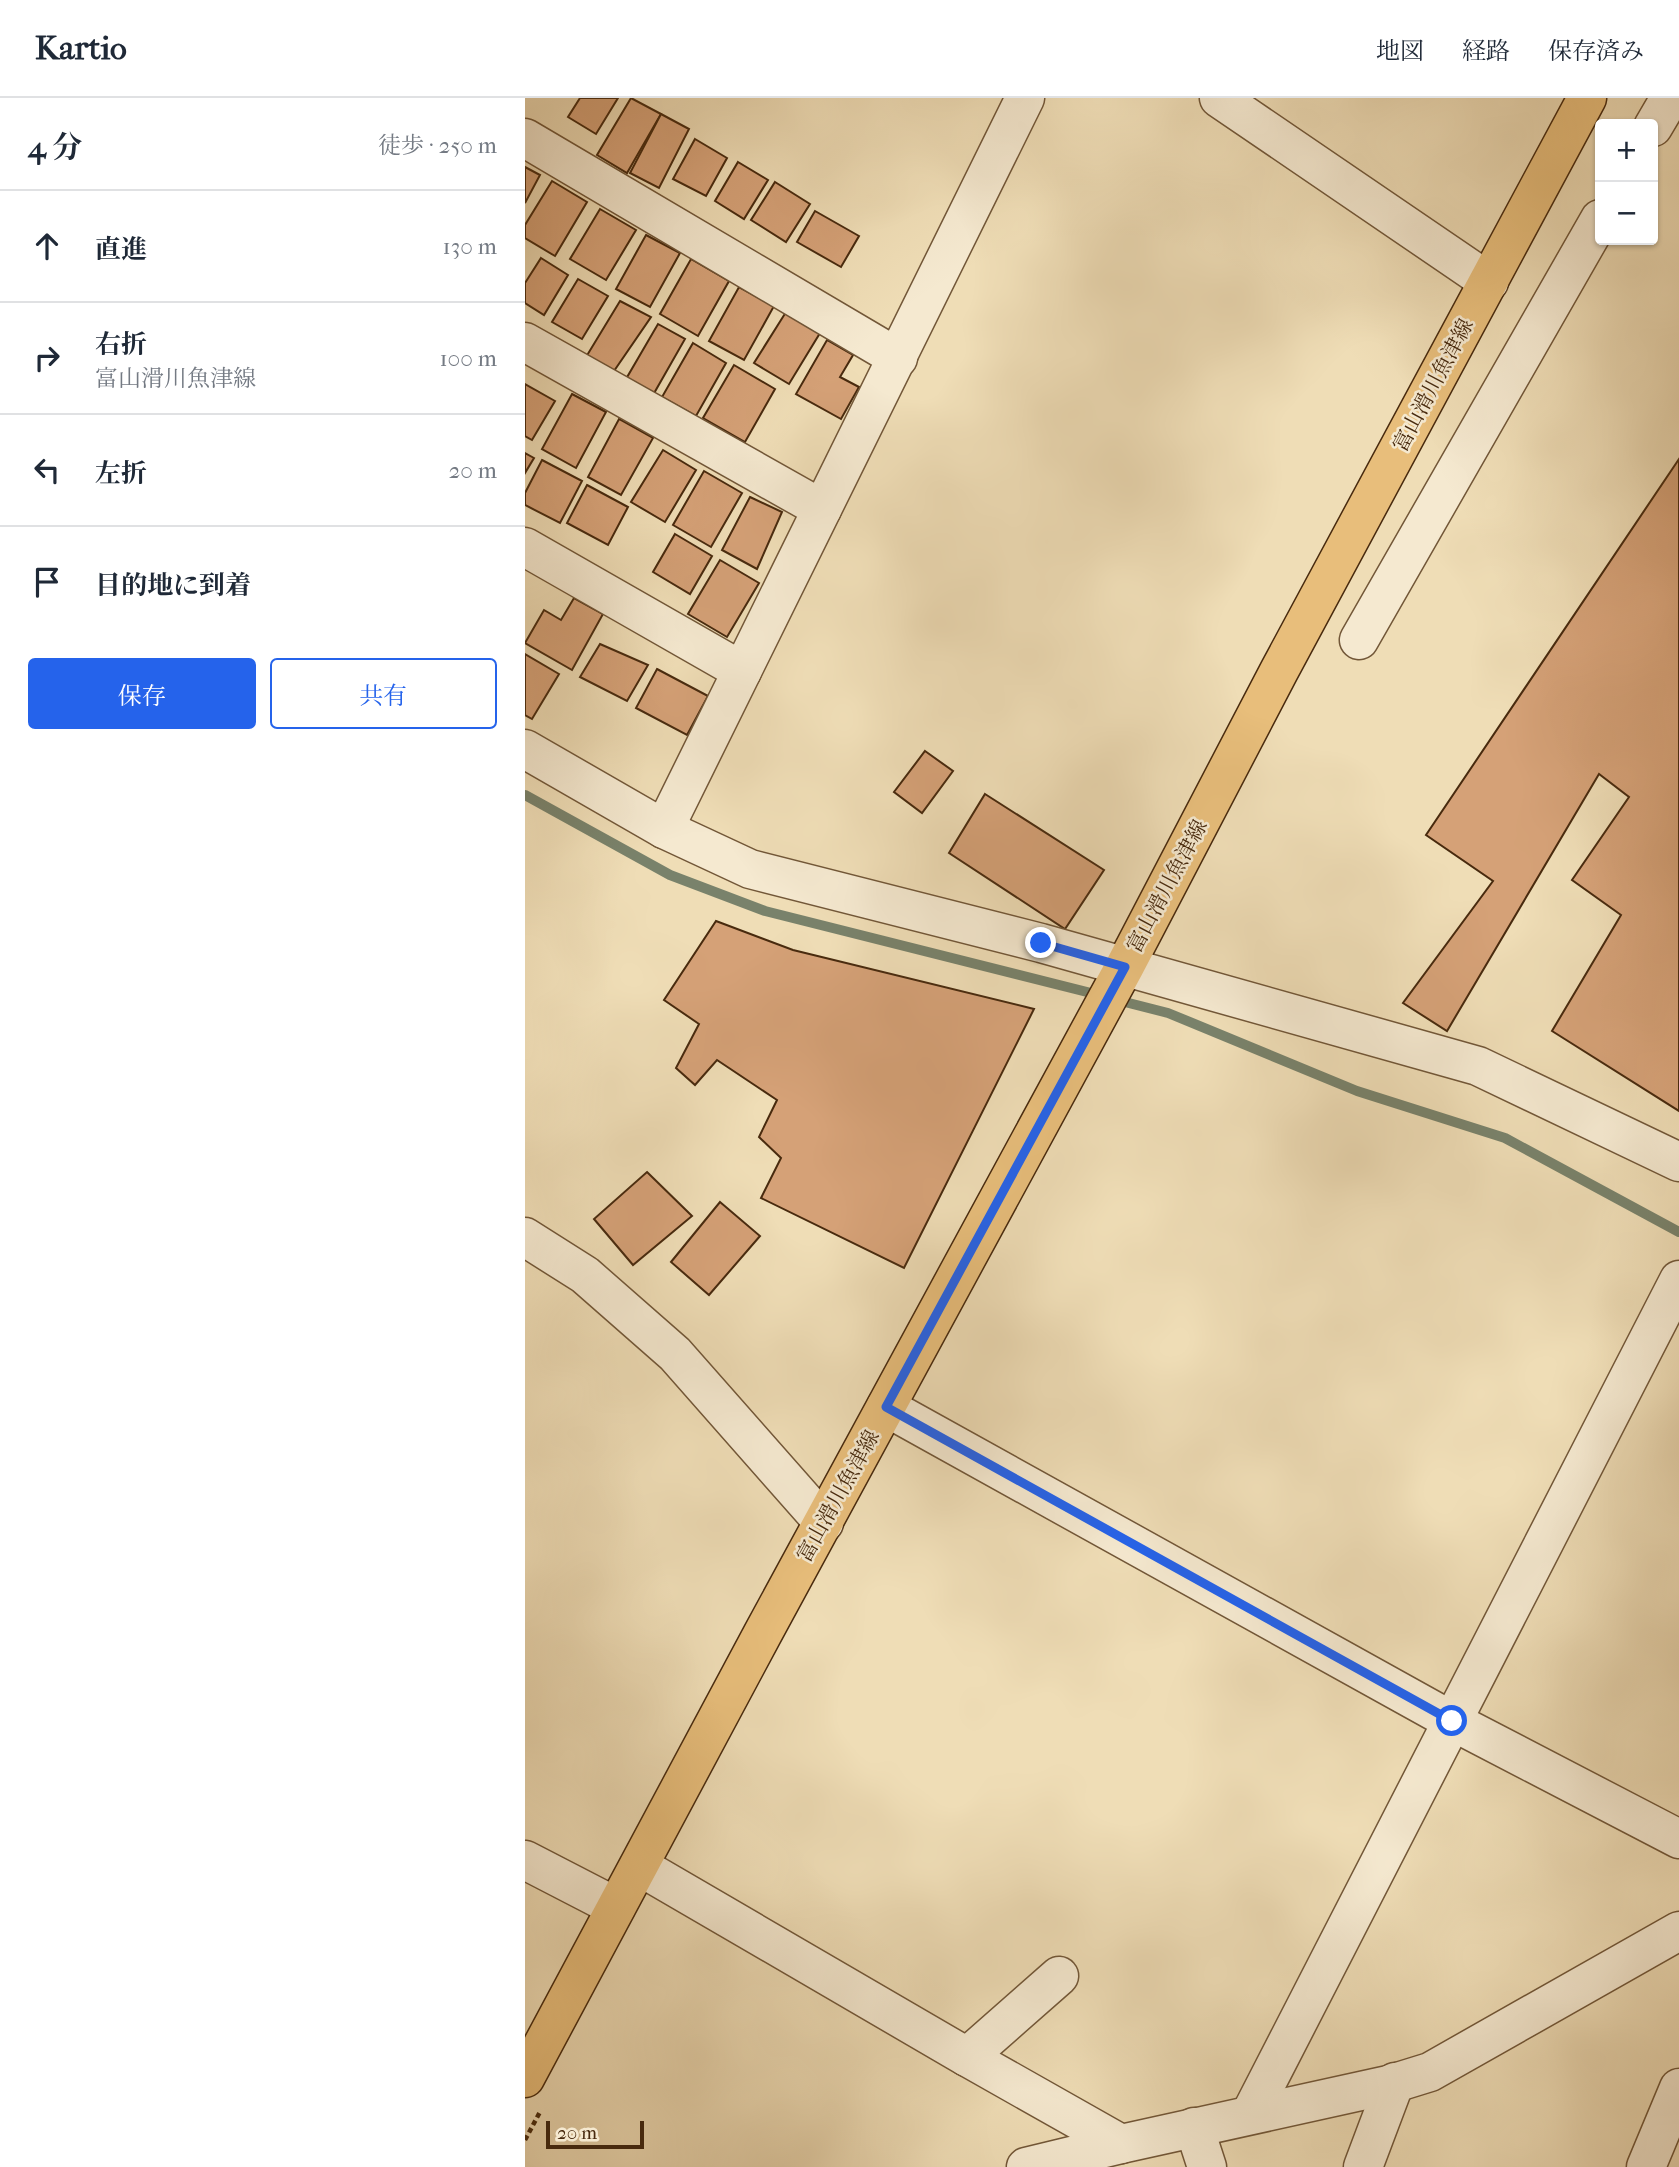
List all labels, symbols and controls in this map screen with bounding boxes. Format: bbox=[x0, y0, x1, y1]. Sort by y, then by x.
text: Kartio bbox=[35, 29, 127, 68]
text: 地図 bbox=[1376, 37, 1424, 65]
text: 経路 bbox=[1462, 37, 1510, 65]
text: 保存済み bbox=[1548, 37, 1644, 65]
map controls bbox=[1595, 119, 1658, 245]
button: + bbox=[1595, 119, 1658, 182]
text: 4 分 bbox=[28, 130, 82, 165]
text: 徒歩 · 250 m bbox=[378, 132, 497, 159]
button: − bbox=[1595, 182, 1658, 245]
icon: ahead bbox=[28, 227, 66, 265]
text: 130 m bbox=[443, 233, 497, 260]
text: 直進 bbox=[95, 234, 147, 265]
street label: 富山滑川魚津線 bbox=[1388, 314, 1478, 456]
text: 右折 bbox=[95, 329, 147, 360]
icon: right bbox=[28, 339, 66, 377]
text: 100 m bbox=[439, 345, 497, 372]
text: 富山滑川魚津線 bbox=[95, 365, 256, 392]
icon: left bbox=[28, 451, 66, 489]
text: 20 m bbox=[448, 457, 497, 484]
text: 左折 bbox=[95, 458, 147, 489]
icon: arrive bbox=[28, 563, 66, 601]
text: 目的地に到着 bbox=[95, 570, 251, 601]
button: 保存 bbox=[28, 658, 256, 729]
button: 共有 bbox=[270, 658, 497, 729]
street label: 富山滑川魚津線 bbox=[1122, 815, 1212, 957]
route end bbox=[1025, 927, 1056, 958]
street label: 富山滑川魚津線 bbox=[792, 1426, 884, 1566]
route start bbox=[1436, 1705, 1467, 1736]
scale bar bbox=[546, 2118, 644, 2150]
text: 20 m bbox=[557, 2122, 597, 2144]

